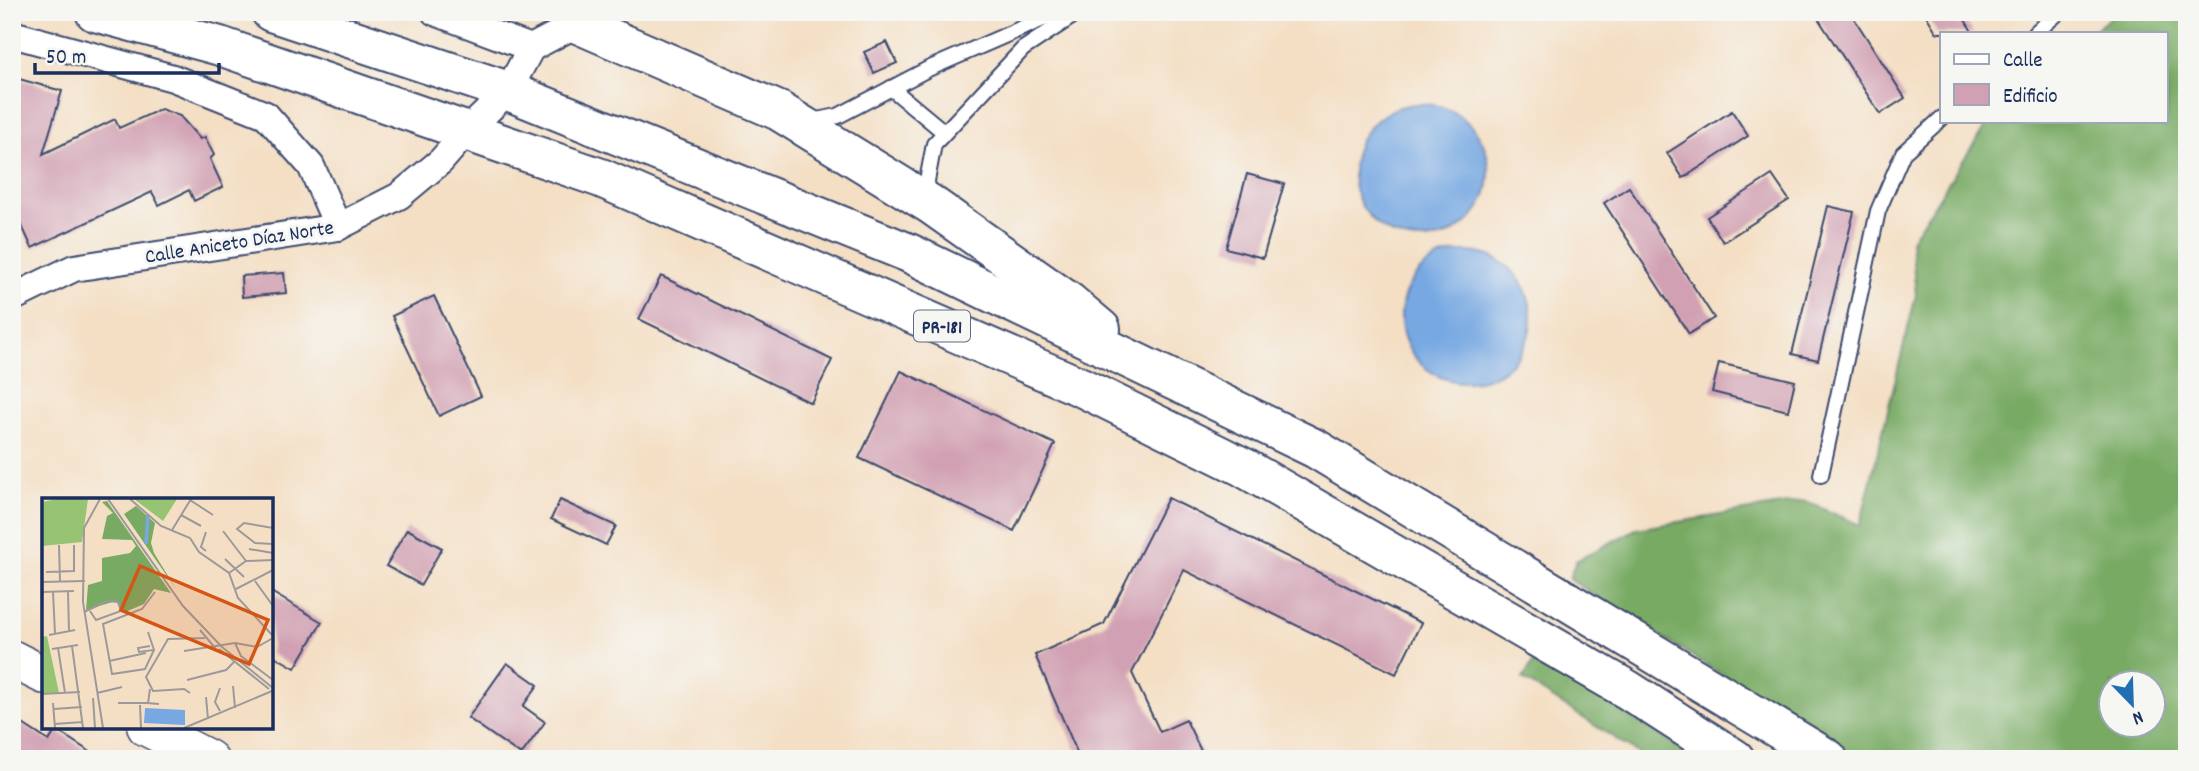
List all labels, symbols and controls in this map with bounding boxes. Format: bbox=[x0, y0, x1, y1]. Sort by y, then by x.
scale bar bbox=[35, 32, 219, 76]
legend bbox=[1940, 32, 2168, 122]
text: 50 m bbox=[46, 44, 86, 74]
text: Calle bbox=[2003, 47, 2042, 77]
text: Edificio bbox=[2003, 83, 2058, 113]
street label: Calle Aniceto Díaz Norte bbox=[143, 214, 336, 274]
road number: PR-181 bbox=[914, 310, 970, 342]
inset map bbox=[42, 498, 273, 729]
north arrow bbox=[2098, 670, 2168, 740]
text: N bbox=[2128, 702, 2147, 731]

